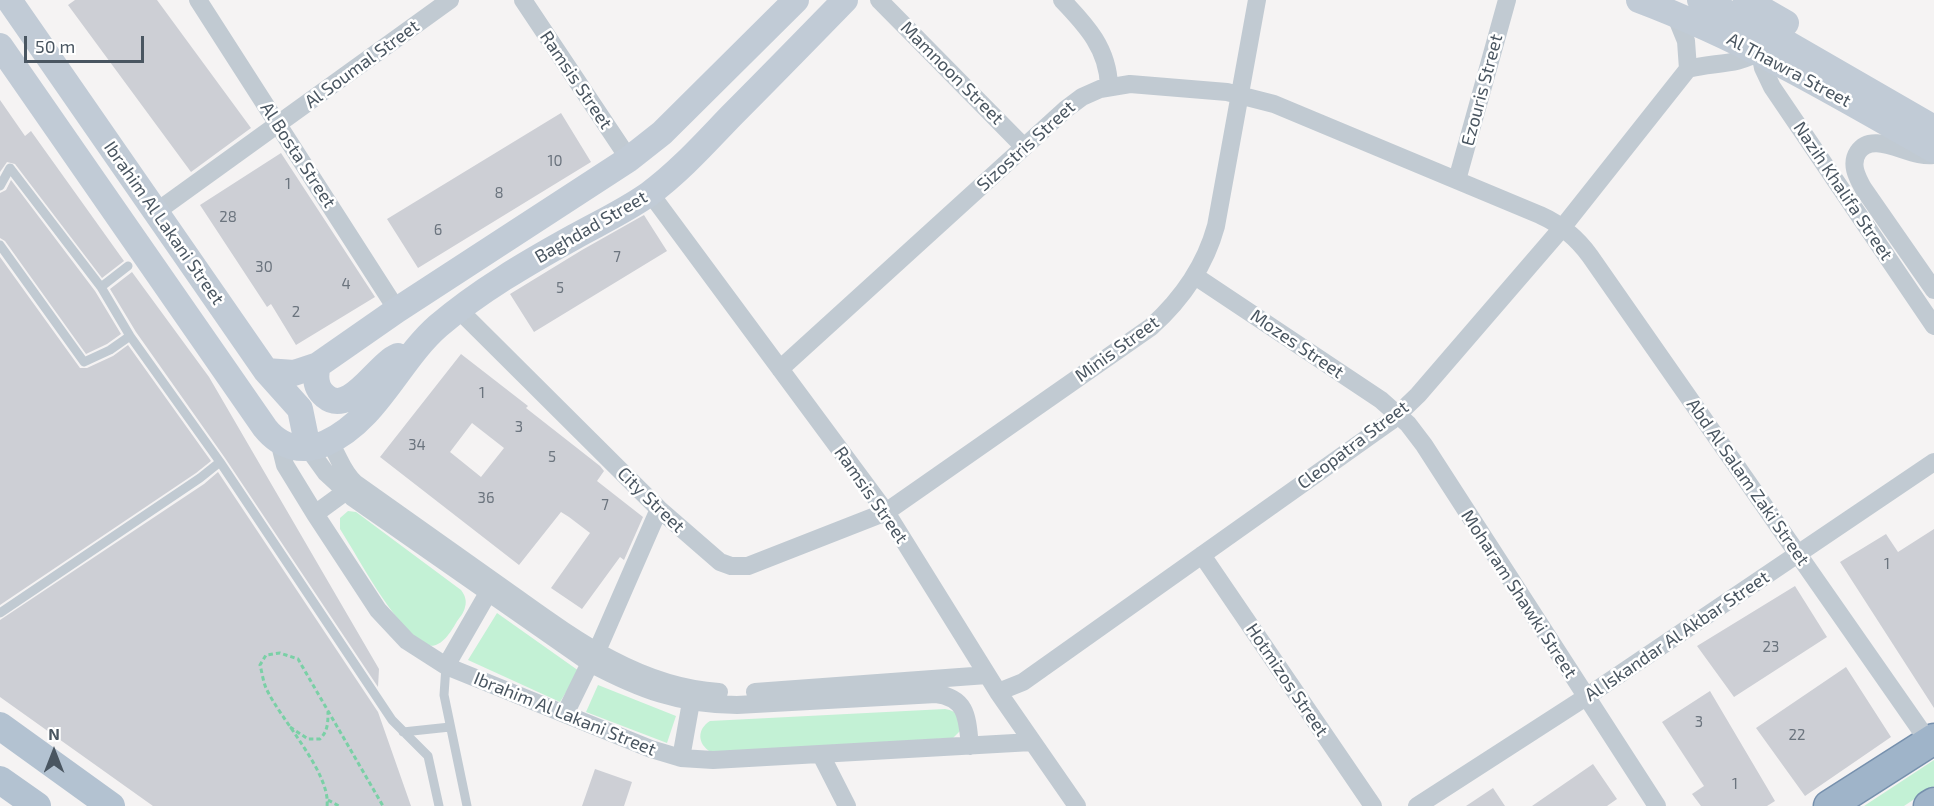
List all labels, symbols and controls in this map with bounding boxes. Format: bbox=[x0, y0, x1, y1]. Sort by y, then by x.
street label: Al Soumal Street bbox=[301, 15, 423, 113]
street label: Mamnoon Street bbox=[896, 17, 1008, 129]
scale bar bbox=[27, 24, 147, 62]
street label: Ramsis Street bbox=[535, 27, 617, 133]
street label: Al Thawra Street bbox=[1723, 28, 1855, 112]
street label: Ezouris Street bbox=[1457, 32, 1507, 148]
text: 50 m bbox=[35, 35, 75, 57]
street label: Sizostris Street bbox=[972, 96, 1080, 196]
street label: Al Bosta Street bbox=[256, 98, 340, 212]
street label: Nazih Khalifa Street bbox=[1789, 118, 1897, 264]
street label: Ibrahim Al Lakani Street bbox=[99, 137, 229, 309]
house number: 10 bbox=[547, 152, 563, 170]
house number: 1 bbox=[285, 175, 291, 193]
house number: 8 bbox=[494, 184, 504, 202]
street label: Baghdad Street bbox=[531, 186, 651, 268]
house number: 28 bbox=[219, 208, 237, 226]
house number: 6 bbox=[434, 221, 442, 239]
house number: 7 bbox=[613, 248, 621, 266]
house number: 30 bbox=[255, 258, 273, 276]
house number: 4 bbox=[341, 275, 351, 293]
house number: 5 bbox=[556, 279, 564, 297]
house number: 2 bbox=[292, 303, 300, 321]
street label: Mozes Street bbox=[1246, 305, 1348, 383]
street label: Minis Street bbox=[1071, 311, 1163, 387]
house number: 1 bbox=[479, 384, 485, 402]
street label: Abd Al Salam Zaki Street bbox=[1682, 394, 1814, 570]
street label: Cleopatra Street bbox=[1293, 396, 1413, 494]
house number: 3 bbox=[515, 418, 523, 436]
house number: 34 bbox=[408, 436, 426, 454]
street label: Ramsis Street bbox=[830, 442, 912, 548]
house number: 5 bbox=[548, 448, 556, 466]
street label: City Street bbox=[613, 463, 689, 537]
house number: 36 bbox=[478, 489, 494, 507]
house number: 7 bbox=[601, 496, 609, 514]
street label: Moharam Shawki Street bbox=[1457, 506, 1581, 682]
house number: 1 bbox=[1884, 555, 1890, 573]
street label: Al Iskandar Al Akbar Street bbox=[1581, 566, 1773, 706]
street label: Hotmizos Street bbox=[1241, 619, 1333, 741]
house number: 23 bbox=[1763, 638, 1779, 656]
street label: Ibrahim Al Lakani Street bbox=[471, 668, 659, 760]
house number: 3 bbox=[1695, 713, 1703, 731]
north arrow bbox=[24, 722, 84, 782]
text: N bbox=[48, 724, 60, 743]
house number: 22 bbox=[1789, 726, 1805, 744]
house number: 1 bbox=[1732, 775, 1738, 793]

